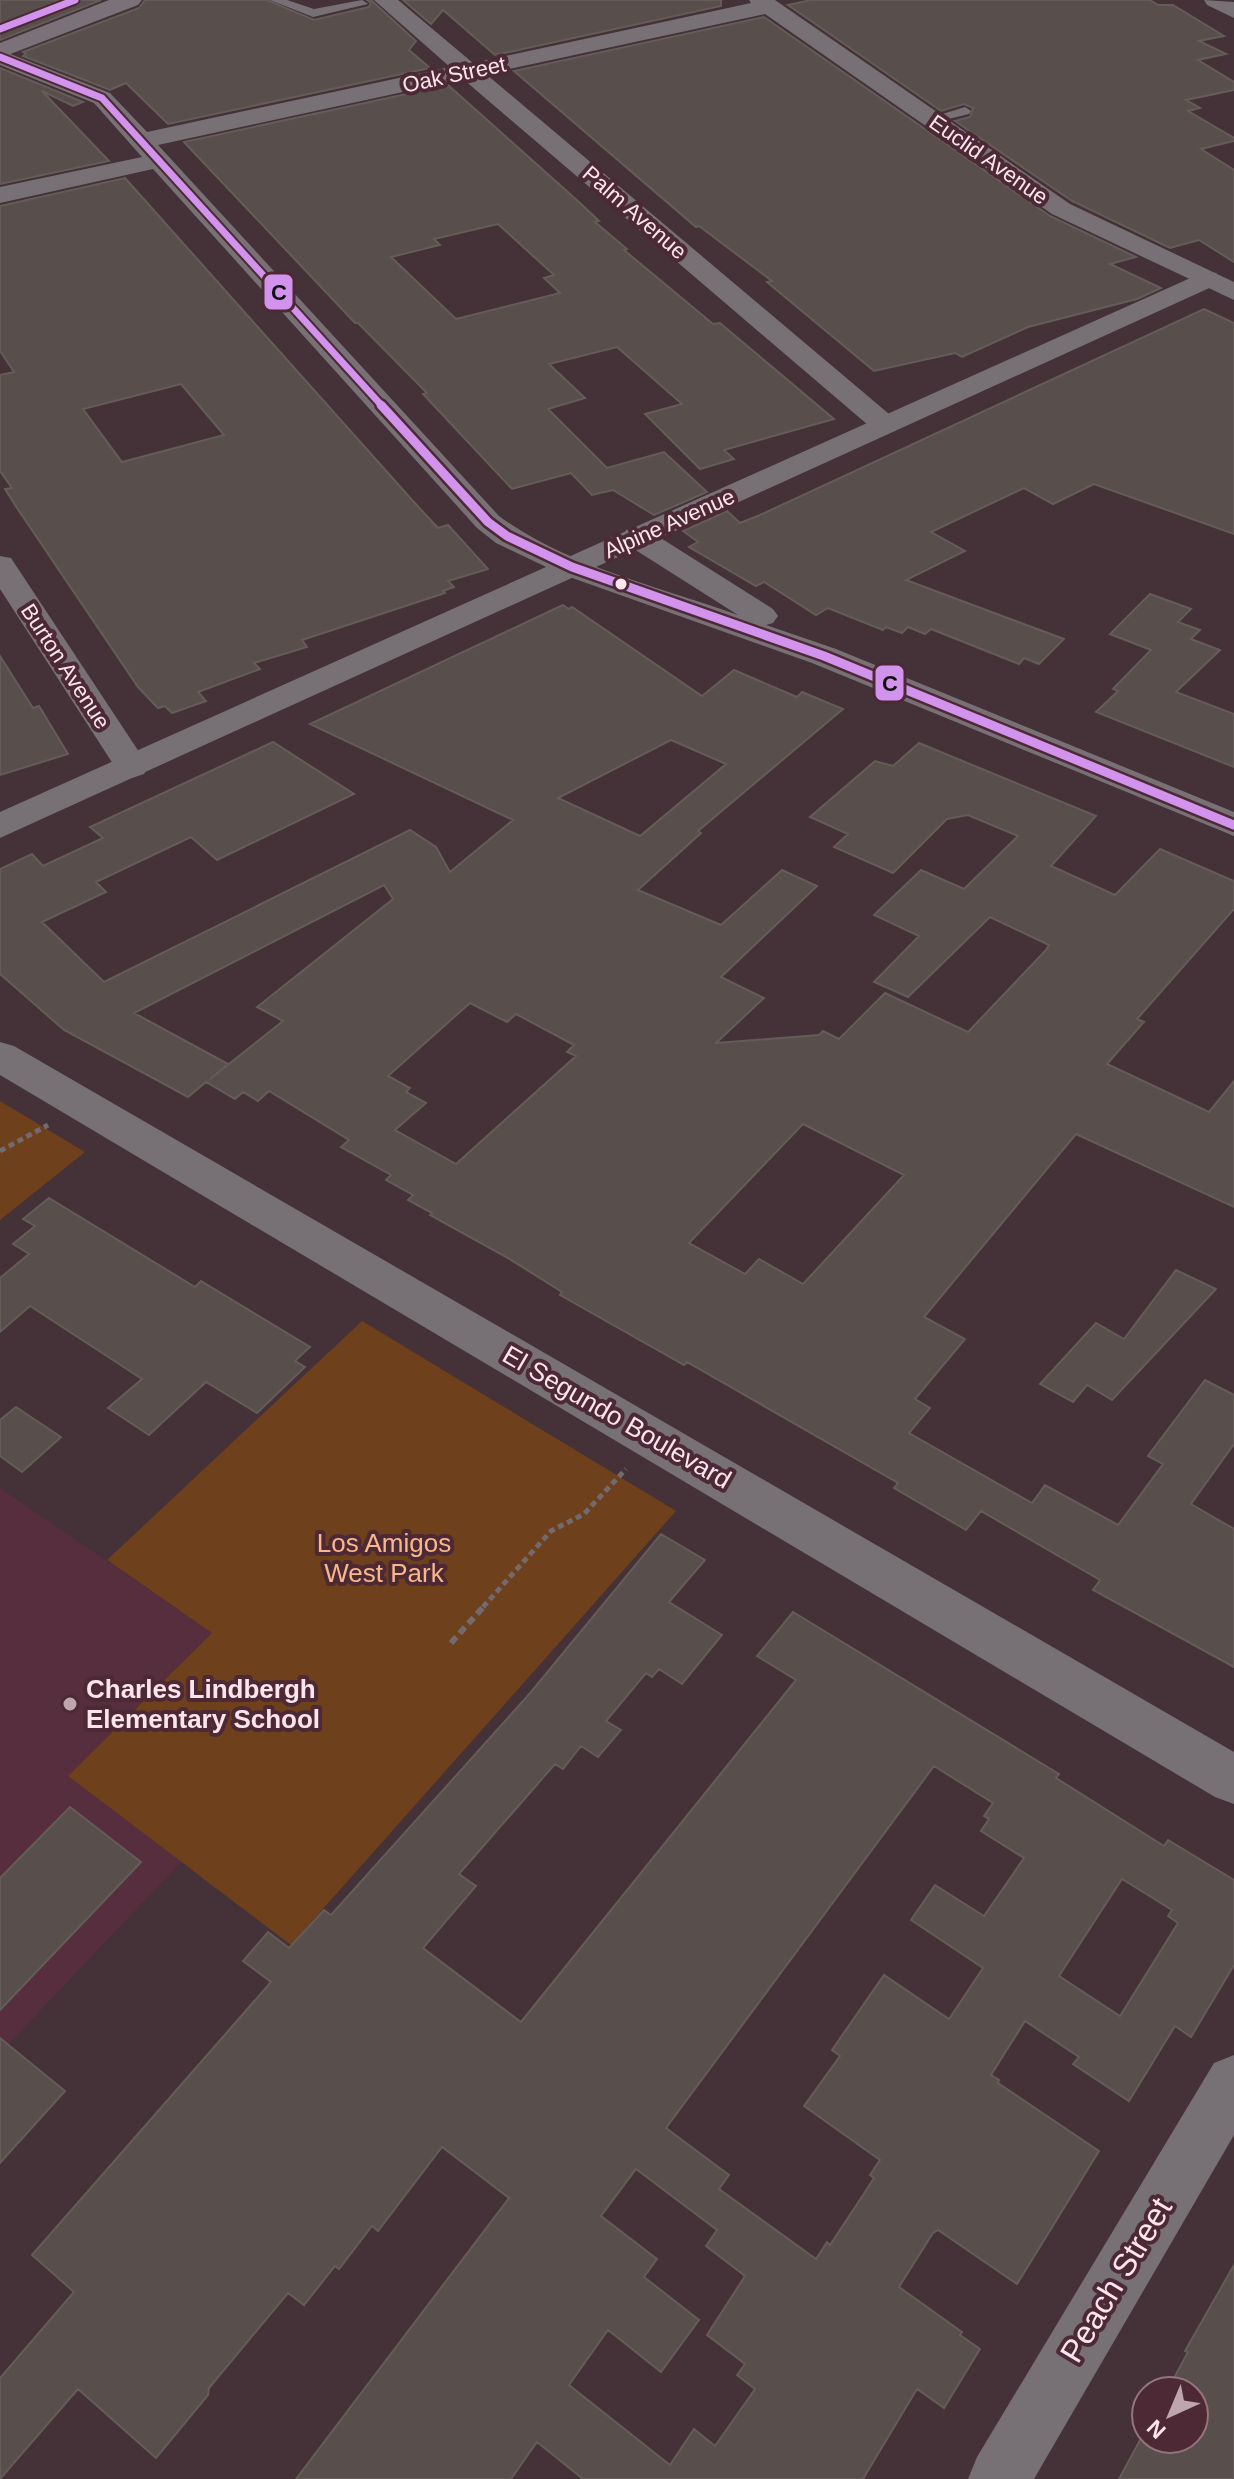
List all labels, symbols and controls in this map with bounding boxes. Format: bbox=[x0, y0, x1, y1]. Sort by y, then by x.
street label: Oak Street bbox=[400, 51, 508, 98]
street label: Euclid Avenue bbox=[925, 109, 1053, 210]
street label: Palm Avenue bbox=[578, 161, 692, 264]
line badge: C bbox=[263, 273, 294, 311]
text: C bbox=[271, 280, 287, 305]
street label: Alpine Avenue bbox=[600, 484, 738, 563]
unlabelled marker bbox=[613, 576, 629, 592]
street label: Burton Avenue bbox=[16, 599, 115, 733]
line badge: C bbox=[874, 664, 905, 702]
text: C bbox=[882, 671, 898, 696]
street label: El Segundo Boulevard bbox=[497, 1339, 737, 1495]
park label: Los Amigos West Park bbox=[317, 1528, 451, 1588]
place label: Charles Lindbergh Elementary School bbox=[86, 1674, 320, 1734]
marker: Charles Lindbergh Elementary School bbox=[61, 1695, 79, 1713]
street label: Peach Street bbox=[1053, 2191, 1179, 2369]
north arrow bbox=[1130, 2375, 1210, 2455]
text: N bbox=[1142, 2415, 1171, 2444]

